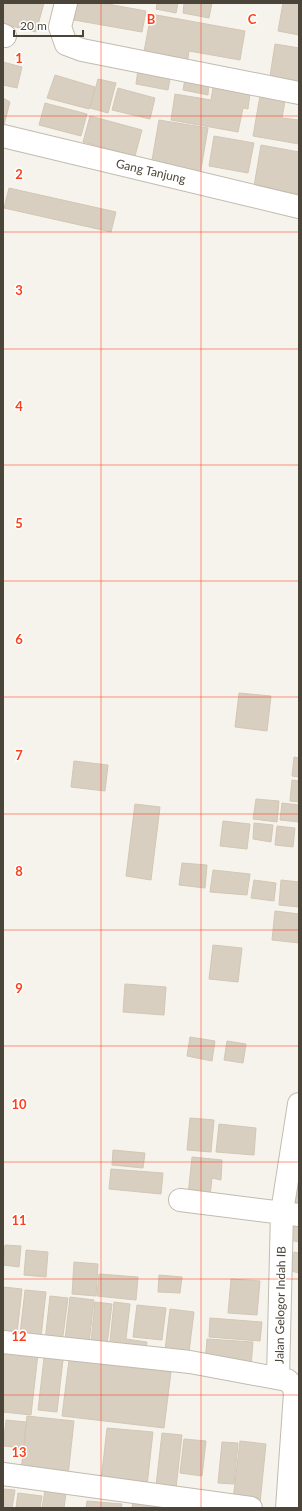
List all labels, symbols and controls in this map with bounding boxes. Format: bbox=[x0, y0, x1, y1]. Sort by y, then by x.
text: B bbox=[147, 11, 156, 27]
text: C bbox=[248, 11, 257, 27]
scale bar bbox=[14, 12, 83, 38]
text: 20 m bbox=[20, 18, 47, 33]
text: 1 bbox=[15, 50, 23, 66]
street label: Gang Tanjung bbox=[115, 156, 187, 186]
text: 2 bbox=[15, 166, 23, 182]
text: 3 bbox=[15, 282, 23, 298]
text: 4 bbox=[15, 398, 23, 414]
text: 5 bbox=[15, 515, 23, 531]
text: 6 bbox=[15, 631, 23, 647]
text: 7 bbox=[15, 747, 23, 763]
text: 8 bbox=[15, 863, 23, 879]
text: 9 bbox=[15, 980, 23, 996]
text: 10 bbox=[11, 1096, 27, 1112]
text: 11 bbox=[11, 1212, 27, 1228]
street label: Jalan Gelogor Indah IB bbox=[271, 1246, 289, 1364]
text: 12 bbox=[11, 1328, 27, 1344]
text: 13 bbox=[11, 1444, 27, 1460]

